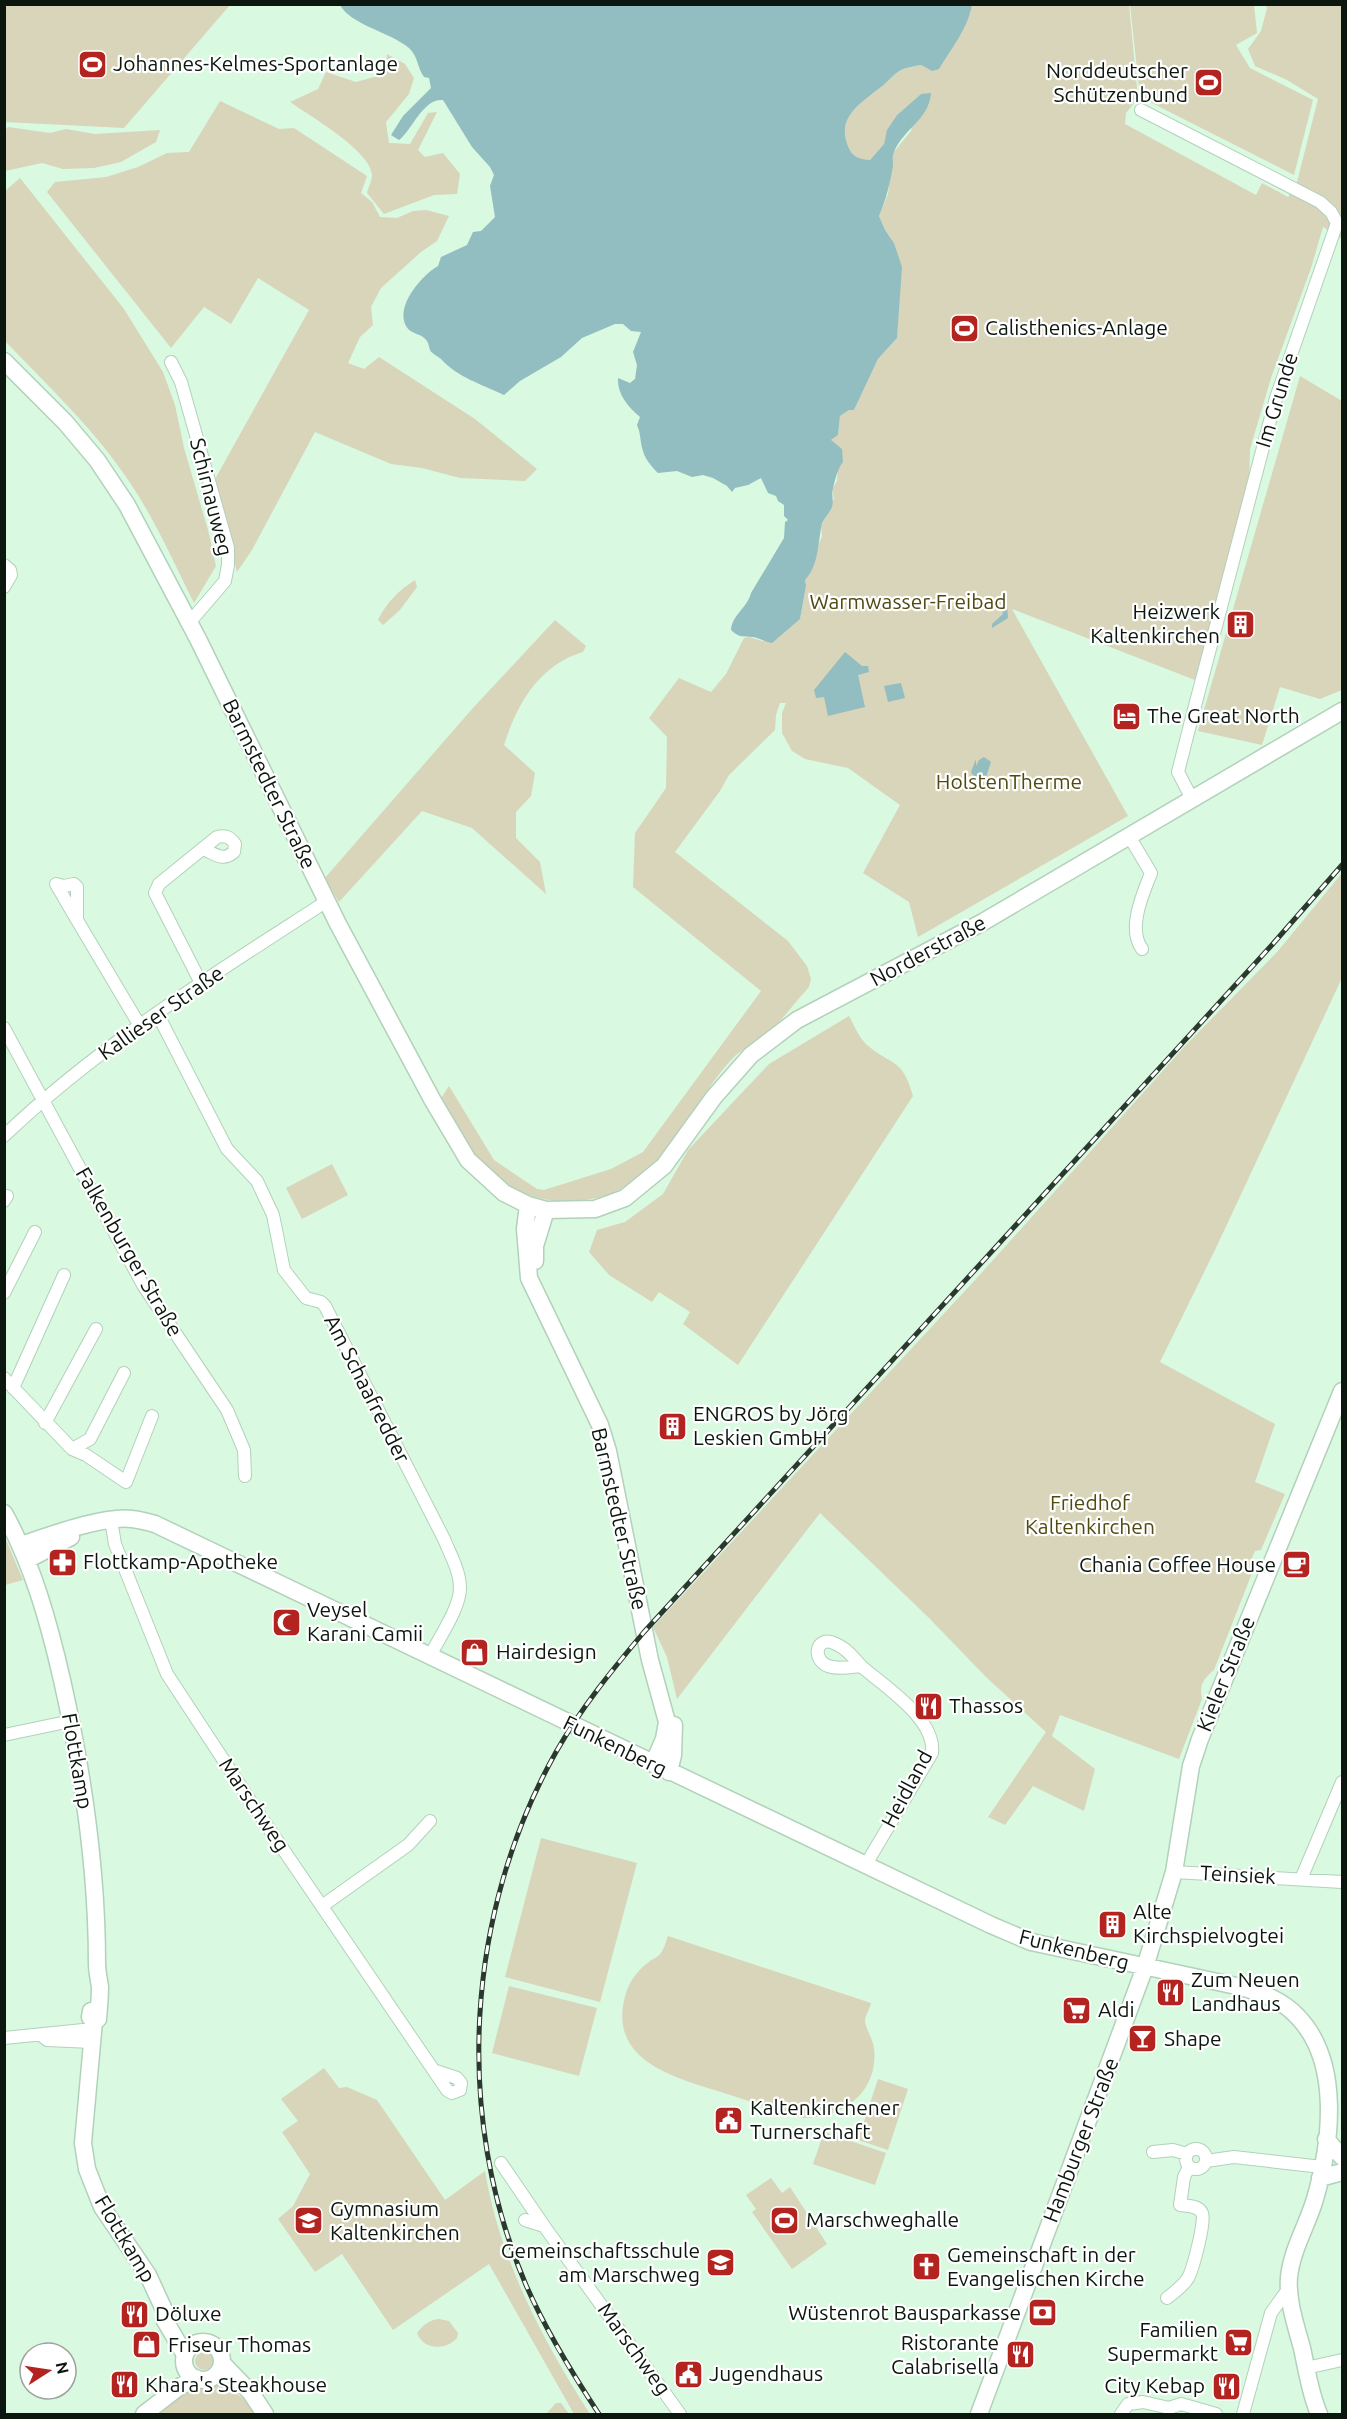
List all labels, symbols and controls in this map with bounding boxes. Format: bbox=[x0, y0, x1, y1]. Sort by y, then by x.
sports icon: Johannes-Kelmes-Sportanlage bbox=[76, 48, 108, 80]
place label: Johannes-Kelmes-Sportanlage bbox=[113, 51, 398, 75]
place label: Norddeutscher Schützenbund bbox=[1046, 58, 1188, 106]
sports icon: Norddeutscher Schützenbund bbox=[1193, 67, 1225, 99]
sports icon: Calisthenics-Anlage bbox=[948, 312, 980, 344]
place label: Calisthenics-Anlage bbox=[985, 315, 1168, 339]
street label: Im Grunde bbox=[1250, 349, 1302, 450]
street label: Schirnauweg bbox=[186, 435, 238, 558]
park label: Warmwasser-Freibad bbox=[809, 589, 1007, 613]
place label: Heizwerk Kaltenkirchen bbox=[1090, 599, 1220, 647]
building icon: Heizwerk Kaltenkirchen bbox=[1225, 608, 1257, 640]
street label: Barmstedter Straße bbox=[218, 695, 322, 873]
hotel icon: The Great North bbox=[1110, 700, 1142, 732]
place label: The Great North bbox=[1147, 703, 1300, 727]
park label: HolstenTherme bbox=[936, 769, 1082, 793]
street label: Norderstraße bbox=[866, 910, 989, 991]
street label: Kallieser Straße bbox=[93, 960, 228, 1064]
street label: Falkenburger Straße bbox=[72, 1163, 188, 1340]
street label: Am Schaafredder bbox=[320, 1311, 416, 1466]
place label: ENGROS by Jörg Leskien GmbH bbox=[693, 1401, 849, 1449]
building icon: ENGROS by Jörg Leskien GmbH bbox=[656, 1410, 688, 1442]
street label: Barmstedter Straße bbox=[587, 1425, 653, 1612]
park label: Friedhof Kaltenkirchen bbox=[1025, 1490, 1155, 1538]
pharmacy icon: Flottkamp-Apotheke bbox=[46, 1546, 78, 1578]
place label: Flottkamp-Apotheke bbox=[83, 1549, 278, 1573]
cafe icon: Chania Coffee House bbox=[1281, 1549, 1313, 1581]
place label: Chania Coffee House bbox=[1079, 1552, 1276, 1576]
place label: Veysel Karani Camii bbox=[307, 1597, 423, 1645]
mosque icon: Veysel Karani Camii bbox=[270, 1606, 302, 1638]
street label: Kieler Straße bbox=[1191, 1613, 1259, 1735]
shop icon: Hairdesign bbox=[459, 1636, 491, 1668]
place label: Hairdesign bbox=[496, 1639, 597, 1663]
restaurant icon: Thassos bbox=[912, 1690, 944, 1722]
place label: Thassos bbox=[949, 1693, 1023, 1717]
street label: Funkenberg bbox=[560, 1710, 671, 1781]
street label: Flottkamp bbox=[58, 1711, 98, 1811]
street label: Heidland bbox=[876, 1746, 936, 1831]
street label: Marschweg bbox=[215, 1753, 295, 1856]
street label: Teinsiek bbox=[1200, 1860, 1277, 1888]
place label: Alte Kirchspielvogtei bbox=[1133, 1899, 1284, 1947]
building icon: Alte Kirchspielvogtei bbox=[1096, 1908, 1128, 1940]
street label: Funkenberg bbox=[1017, 1924, 1132, 1974]
place label: Zum Neuen Landhaus bbox=[1191, 1967, 1300, 2015]
restaurant icon: Zum Neuen Landhaus bbox=[1154, 1976, 1186, 2008]
supermarket icon: Aldi bbox=[1061, 1994, 1093, 2026]
place label: Aldi bbox=[1098, 1997, 1135, 2021]
bar icon: Shape bbox=[1127, 2023, 1159, 2055]
place label: Shape bbox=[1164, 2026, 1222, 2050]
street label: Hamburger Straße bbox=[1038, 2054, 1123, 2225]
place label: Kaltenkirchener Turnerschaft bbox=[750, 2095, 899, 2143]
public building icon: Kaltenkirchener Turnerschaft bbox=[713, 2104, 745, 2136]
street label: Flottkamp bbox=[91, 2191, 161, 2286]
place label: Gymnasium Kaltenkirchen bbox=[330, 2196, 460, 2244]
sports icon: Marschweghalle bbox=[769, 2204, 801, 2236]
school or university icon: Gymnasium Kaltenkirchen bbox=[293, 2205, 325, 2237]
place label: Marschweghalle bbox=[806, 2207, 959, 2231]
place label: Gemeinschaftsschule am Marschweg bbox=[501, 2238, 700, 2286]
place label: Gemeinschaft in der Evangelischen Kirche bbox=[947, 2242, 1145, 2290]
school or university icon: Gemeinschaftsschule am Marschweg bbox=[705, 2247, 737, 2279]
church icon: Gemeinschaft in der Evangelischen Kirche bbox=[910, 2251, 942, 2283]
bank icon: Wüstenrot Bausparkasse bbox=[1026, 2297, 1058, 2329]
restaurant icon: Döluxe bbox=[118, 2298, 150, 2330]
street label: Marschweg bbox=[593, 2298, 676, 2399]
place label: Wüstenrot Bausparkasse bbox=[788, 2300, 1021, 2324]
place label: Döluxe bbox=[155, 2301, 222, 2325]
place label: Familien Supermarkt bbox=[1107, 2317, 1218, 2365]
supermarket icon: Familien Supermarkt bbox=[1223, 2326, 1255, 2358]
shop icon: Friseur Thomas bbox=[131, 2329, 163, 2361]
place label: Ristorante Calabrisella bbox=[891, 2330, 999, 2378]
place label: Friseur Thomas bbox=[168, 2332, 311, 2356]
restaurant icon: Ristorante Calabrisella bbox=[1004, 2339, 1036, 2371]
north arrow bbox=[18, 2341, 78, 2401]
public building icon: Jugendhaus bbox=[672, 2358, 704, 2390]
text: N bbox=[53, 2360, 73, 2376]
place label: Jugendhaus bbox=[709, 2361, 823, 2385]
restaurant icon: Khara's Steakhouse bbox=[108, 2369, 140, 2401]
restaurant icon: City Kebap bbox=[1210, 2370, 1242, 2402]
place label: Khara's Steakhouse bbox=[145, 2372, 327, 2396]
place label: City Kebap bbox=[1104, 2373, 1205, 2397]

